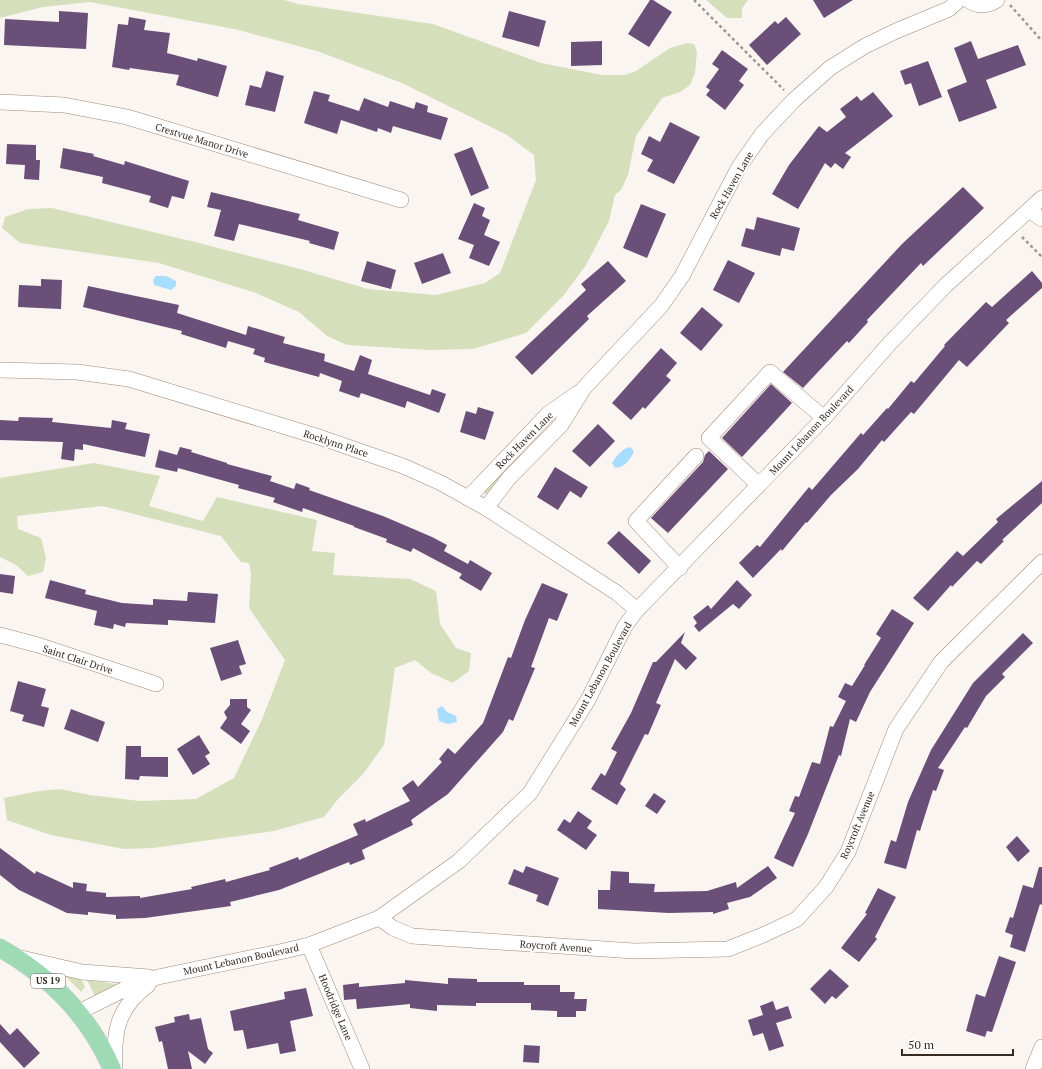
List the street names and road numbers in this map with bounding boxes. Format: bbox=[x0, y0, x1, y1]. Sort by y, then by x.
street label: Crestvue Manor Drive bbox=[154, 120, 250, 161]
street label: Rock Haven Lane bbox=[707, 149, 756, 221]
street label: Mount Lebanon Boulevard bbox=[766, 383, 857, 478]
street label: Rock Haven Lane bbox=[493, 409, 556, 472]
street label: Rocklynn Place bbox=[302, 427, 370, 460]
street label: Mount Lebanon Boulevard bbox=[566, 619, 635, 729]
street label: Saint Clair Drive bbox=[41, 642, 115, 677]
street label: Roycroft Avenue bbox=[837, 789, 878, 861]
street label: Roycroft Avenue bbox=[519, 937, 593, 956]
street label: Mount Lebanon Boulevard bbox=[182, 941, 300, 978]
street label: Hoodridge Lane bbox=[316, 972, 355, 1042]
road number: US 19 bbox=[31, 974, 65, 988]

